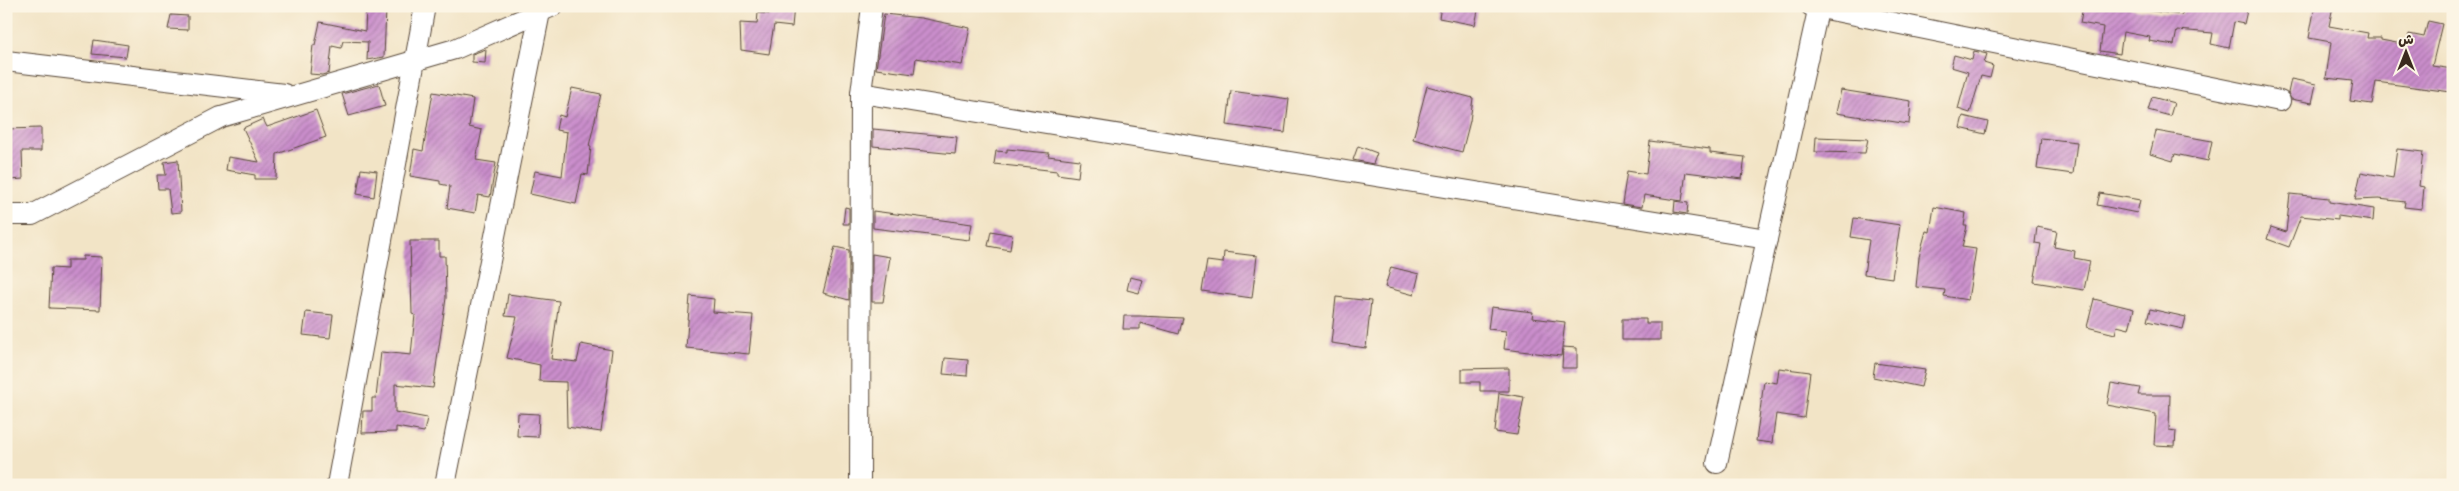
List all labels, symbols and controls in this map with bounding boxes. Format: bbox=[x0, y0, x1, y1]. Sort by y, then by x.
north arrow bbox=[2382, 28, 2432, 78]
text: ش bbox=[2398, 31, 2414, 48]

